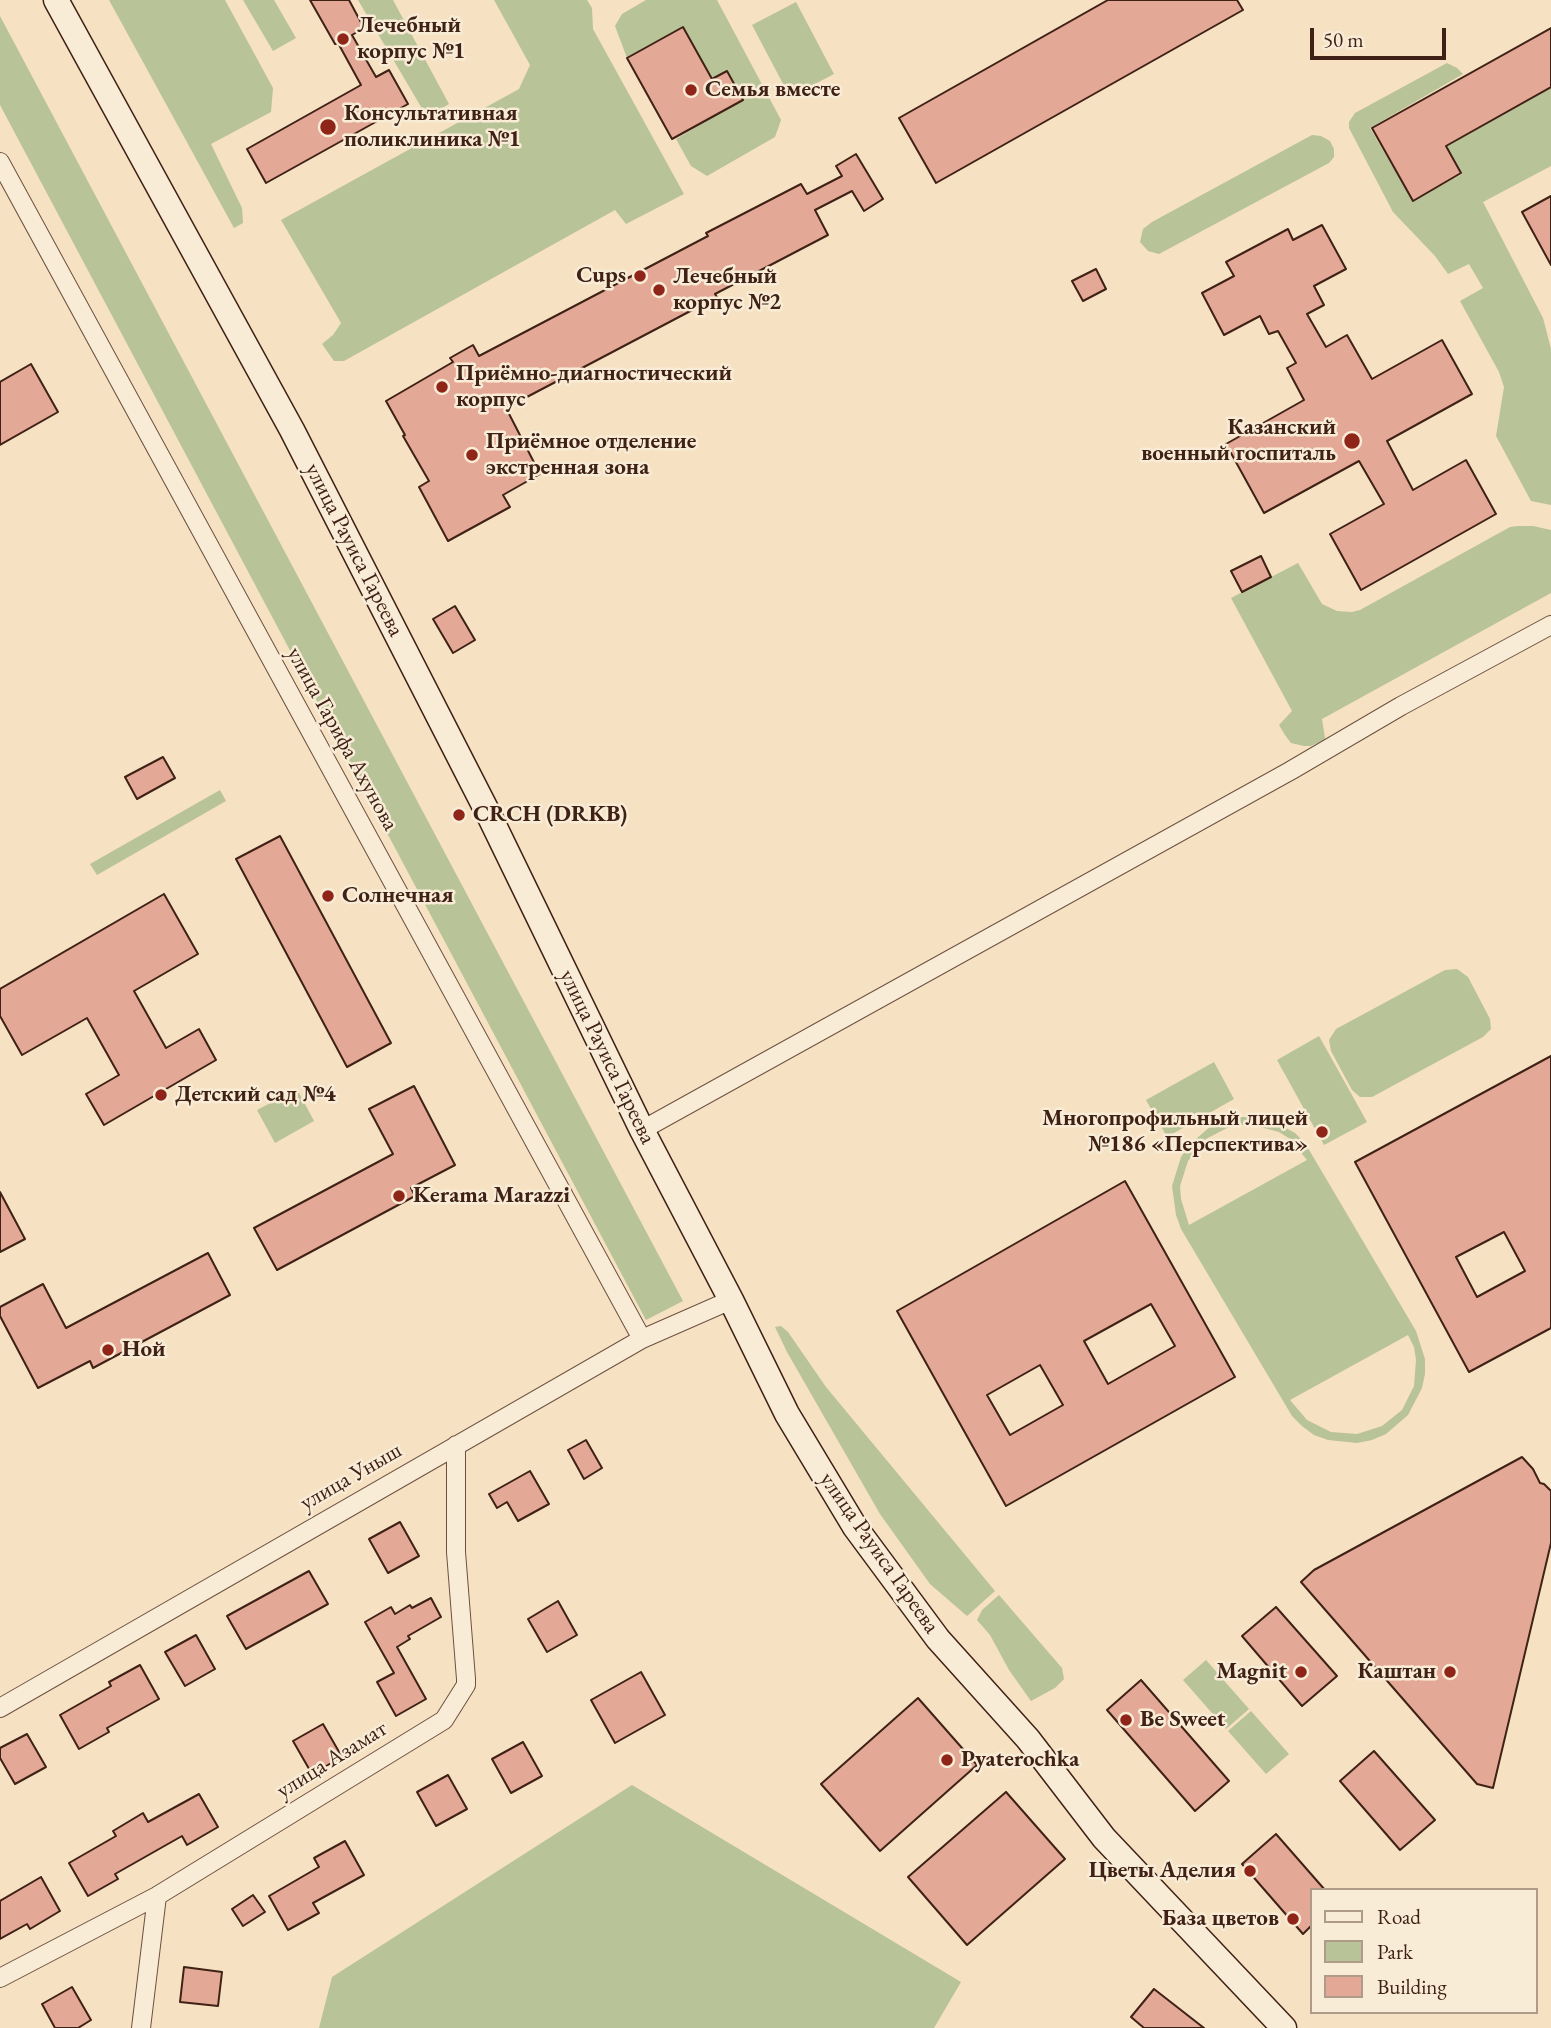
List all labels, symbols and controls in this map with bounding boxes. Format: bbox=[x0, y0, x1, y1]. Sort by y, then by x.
place label: Лечебный корпус №1 bbox=[357, 12, 465, 66]
scale bar bbox=[1313, 14, 1450, 58]
text: 50 m bbox=[1323, 26, 1364, 53]
marker: Лечебный корпус №1 bbox=[335, 31, 351, 47]
place label: Семья вместе bbox=[705, 76, 840, 104]
marker: Семья вместе bbox=[683, 82, 699, 98]
place label: Консультативная поликлиника №1 bbox=[344, 100, 521, 154]
marker: Консультативная поликлиника №1 bbox=[318, 117, 338, 137]
place label: Cups bbox=[576, 262, 626, 290]
place label: Лечебный корпус №2 bbox=[673, 263, 781, 317]
marker: Cups bbox=[632, 268, 648, 284]
marker: Лечебный корпус №2 bbox=[651, 282, 667, 298]
place label: Приёмно-диагностический корпус bbox=[456, 360, 732, 414]
marker: Приёмно-диагностический корпус bbox=[434, 379, 450, 395]
place label: Казанский военный госпиталь bbox=[1141, 414, 1336, 468]
place label: Приёмное отделение экстренная зона bbox=[486, 428, 696, 482]
marker: Казанский военный госпиталь bbox=[1342, 431, 1362, 451]
marker: Приёмное отделение экстренная зона bbox=[464, 447, 480, 463]
street label: улица Рауиса Гареева bbox=[298, 459, 410, 641]
street label: улица Гарифа Ахунова bbox=[280, 642, 404, 836]
place label: CRCH (DRKB) bbox=[473, 801, 627, 829]
marker: CRCH (DRKB) bbox=[451, 807, 467, 823]
place label: Солнечная bbox=[342, 882, 453, 910]
marker: Солнечная bbox=[320, 888, 336, 904]
street label: улица Рауиса Гареева bbox=[553, 965, 661, 1149]
place label: Детский сад №4 bbox=[175, 1081, 336, 1109]
marker: Детский сад №4 bbox=[153, 1087, 169, 1103]
place label: Многопрофильный лицей №186 «Перспектива» bbox=[1042, 1105, 1308, 1159]
marker: Многопрофильный лицей №186 «Перспектива» bbox=[1314, 1124, 1330, 1140]
place label: Kerama Marazzi bbox=[413, 1182, 570, 1210]
marker: Kerama Marazzi bbox=[391, 1188, 407, 1204]
place label: Ной bbox=[122, 1336, 165, 1364]
marker: Ной bbox=[100, 1342, 116, 1358]
street label: улица Уныш bbox=[295, 1437, 407, 1517]
street label: улица Рауиса Гареева bbox=[813, 1467, 945, 1639]
place label: Magnit bbox=[1216, 1658, 1287, 1686]
place label: Каштан bbox=[1357, 1658, 1436, 1686]
marker: Magnit bbox=[1293, 1664, 1309, 1680]
marker: Каштан bbox=[1442, 1664, 1458, 1680]
place label: Be Sweet bbox=[1140, 1706, 1225, 1734]
marker: Be Sweet bbox=[1118, 1712, 1134, 1728]
street label: улица Азамат bbox=[272, 1715, 392, 1805]
place label: Pyaterochka bbox=[961, 1746, 1079, 1774]
marker: Pyaterochka bbox=[939, 1752, 955, 1768]
place label: Цветы Аделия bbox=[1089, 1857, 1236, 1885]
marker: Цветы Аделия bbox=[1242, 1863, 1258, 1879]
legend bbox=[1310, 1888, 1537, 2014]
text: Road bbox=[1377, 1903, 1421, 1930]
place label: База цветов bbox=[1162, 1905, 1279, 1933]
marker: База цветов bbox=[1285, 1911, 1301, 1927]
text: Park bbox=[1377, 1938, 1413, 1965]
text: Building bbox=[1377, 1973, 1447, 2000]

